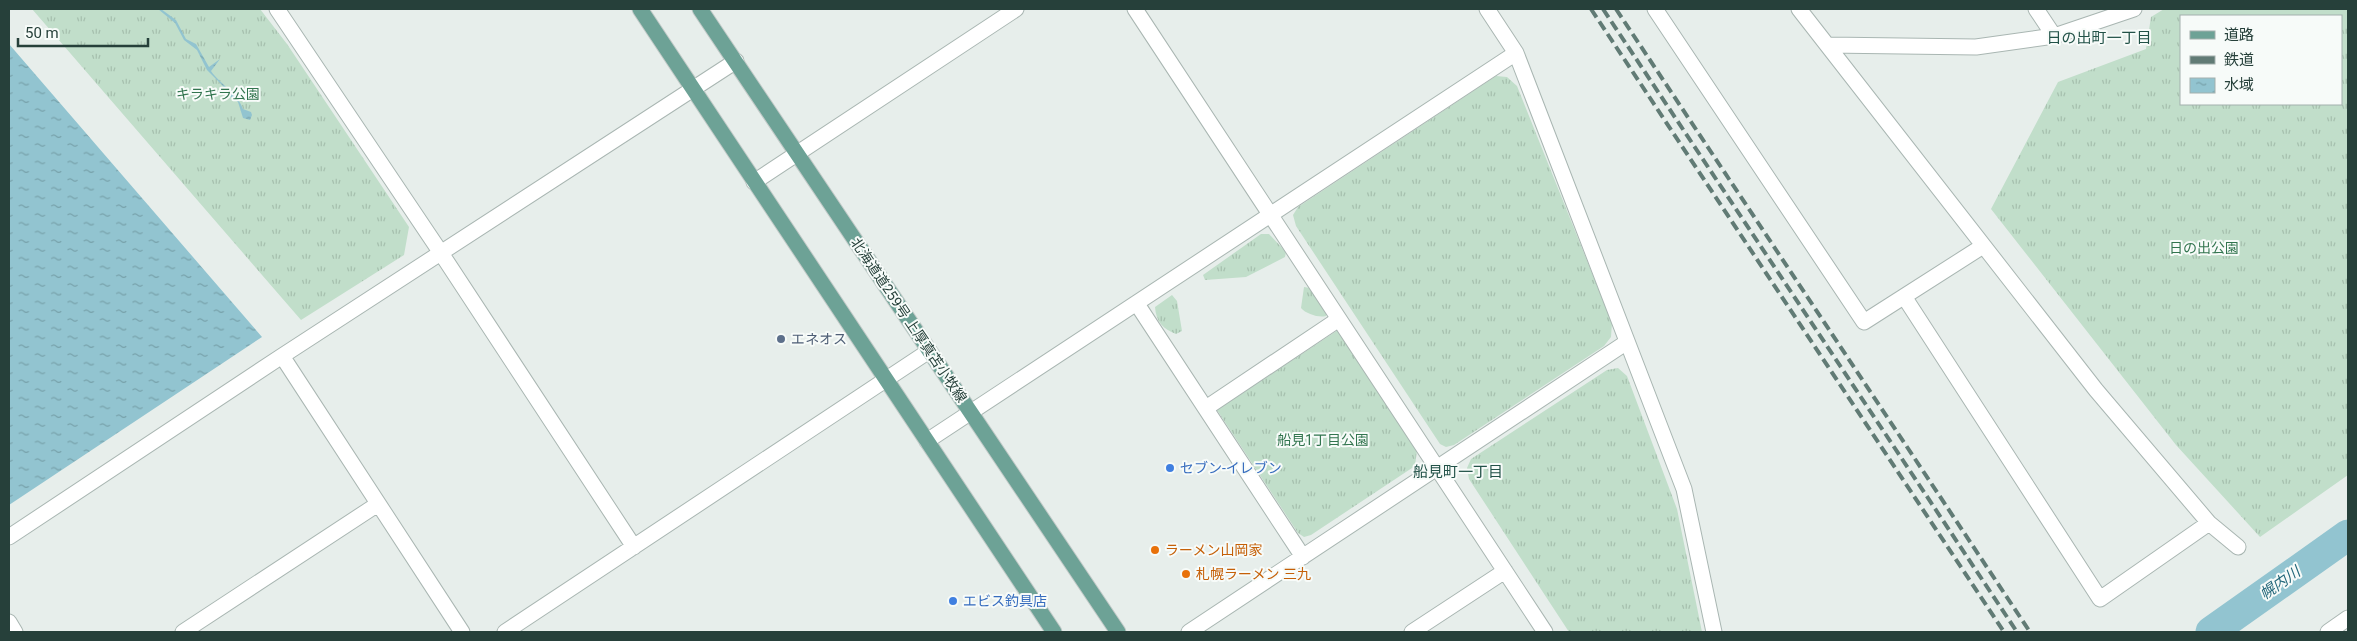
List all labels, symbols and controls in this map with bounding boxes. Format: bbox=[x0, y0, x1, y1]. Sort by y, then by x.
scale bar bbox=[18, 15, 148, 47]
legend bbox=[2180, 15, 2342, 105]
text: 50 m bbox=[25, 24, 59, 42]
text: 道路 bbox=[2224, 26, 2254, 44]
district label: 日の出町一丁目 bbox=[2046, 29, 2152, 47]
text: 鉄道 bbox=[2224, 51, 2254, 69]
text: 水域 bbox=[2224, 76, 2254, 94]
park label: キラキラ公園 bbox=[176, 86, 260, 102]
street label: 北海道道259号 上厚真苫小牧線 bbox=[848, 235, 970, 405]
park label: 日の出公園 bbox=[2169, 240, 2239, 256]
place label: エネオス bbox=[791, 331, 847, 347]
marker: エネオス bbox=[775, 333, 787, 345]
park label: 船見1丁目公園 bbox=[1277, 432, 1369, 448]
place label: セブン-イレブン bbox=[1180, 460, 1282, 476]
marker: セブン-イレブン bbox=[1164, 462, 1176, 474]
district label: 船見町一丁目 bbox=[1413, 463, 1503, 481]
place label: ラーメン山岡家 bbox=[1165, 542, 1262, 558]
marker: ラーメン山岡家 bbox=[1149, 544, 1161, 556]
water label: 幌内川 bbox=[2256, 562, 2305, 603]
place label: 札幌ラーメン 三九 bbox=[1196, 566, 1311, 582]
marker: 札幌ラーメン 三九 bbox=[1180, 568, 1192, 580]
place label: エビス釣具店 bbox=[963, 593, 1047, 609]
marker: エビス釣具店 bbox=[947, 595, 959, 607]

